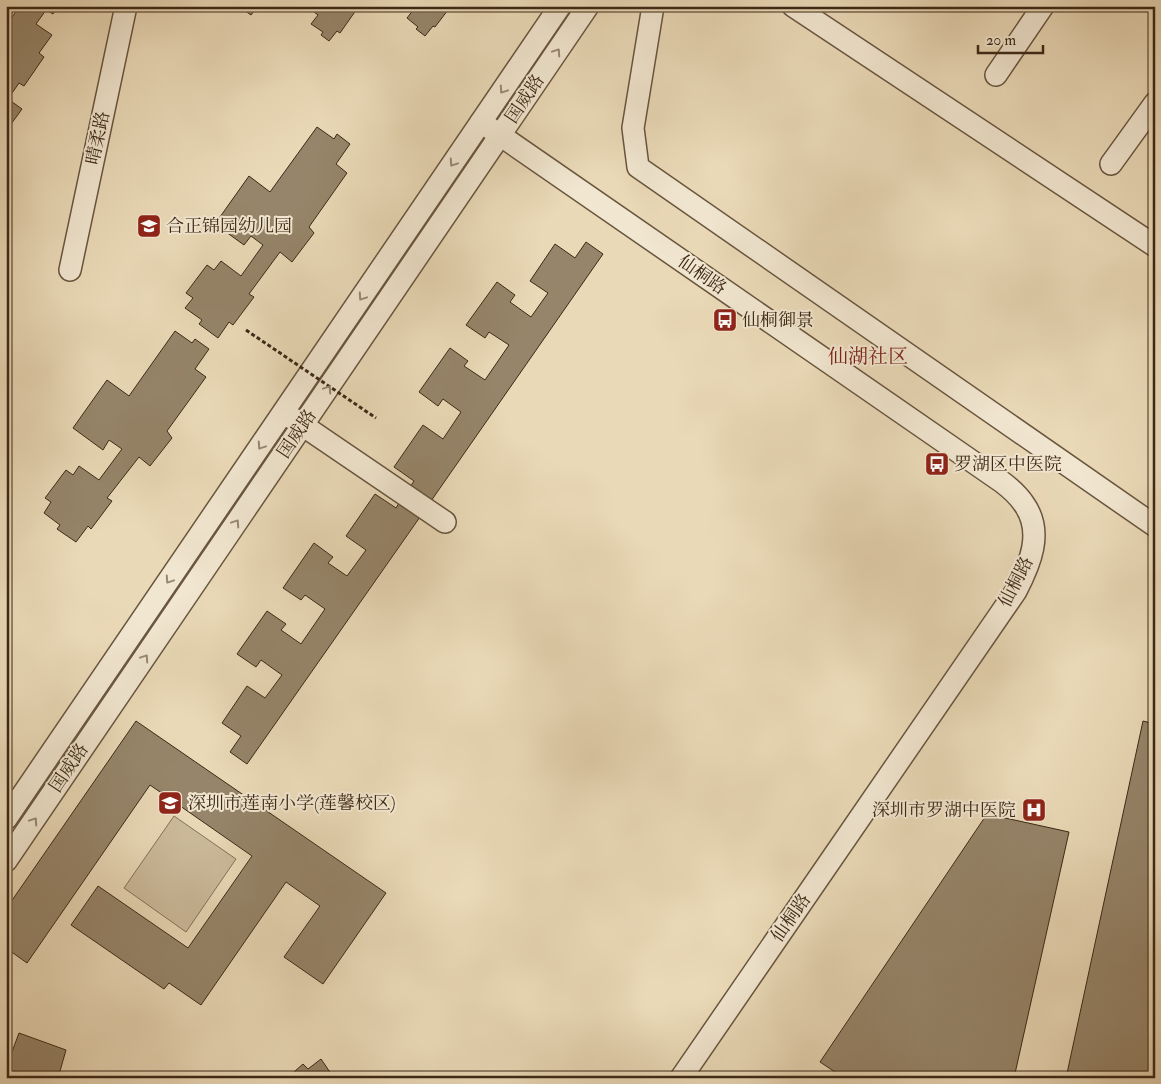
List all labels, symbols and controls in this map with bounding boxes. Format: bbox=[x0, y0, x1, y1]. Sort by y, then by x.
scale bar bbox=[978, 22, 1044, 54]
text: 20 m bbox=[986, 31, 1016, 50]
one-way arrow bbox=[551, 48, 560, 58]
street label: 国威路 bbox=[500, 70, 550, 128]
one-way arrow bbox=[500, 84, 509, 94]
street label: 晴柔路 bbox=[81, 109, 115, 167]
one-way arrow bbox=[450, 158, 460, 167]
school or university icon: 合正锦园幼儿园 bbox=[136, 213, 162, 239]
place label: 合正锦园幼儿园 bbox=[166, 215, 292, 238]
street label: 仙桐路 bbox=[673, 250, 731, 300]
one-way arrow bbox=[359, 291, 368, 301]
bus stop icon: 仙桐御景 bbox=[712, 307, 738, 333]
place label: 仙桐御景 bbox=[742, 309, 814, 332]
district label: 仙湖社区 bbox=[828, 344, 908, 369]
one-way arrow bbox=[322, 385, 331, 395]
street label: 国威路 bbox=[272, 405, 322, 463]
one-way arrow bbox=[257, 440, 267, 449]
bus stop icon: 罗湖区中医院 bbox=[924, 451, 950, 477]
place label: 罗湖区中医院 bbox=[954, 453, 1062, 476]
one-way arrow bbox=[230, 520, 239, 529]
street label: 仙桐路 bbox=[993, 553, 1039, 611]
one-way arrow bbox=[166, 574, 175, 584]
one-way arrow bbox=[139, 654, 148, 663]
street label: 国威路 bbox=[44, 739, 94, 797]
school or university icon: 深圳市莲南小学(莲馨校区) bbox=[157, 790, 183, 816]
place label: 深圳市莲南小学(莲馨校区) bbox=[188, 792, 396, 815]
hospital icon: 深圳市罗湖中医院 bbox=[1021, 797, 1047, 823]
place label: 深圳市罗湖中医院 bbox=[872, 799, 1016, 822]
one-way arrow bbox=[28, 817, 37, 827]
street label: 仙桐路 bbox=[766, 889, 816, 947]

